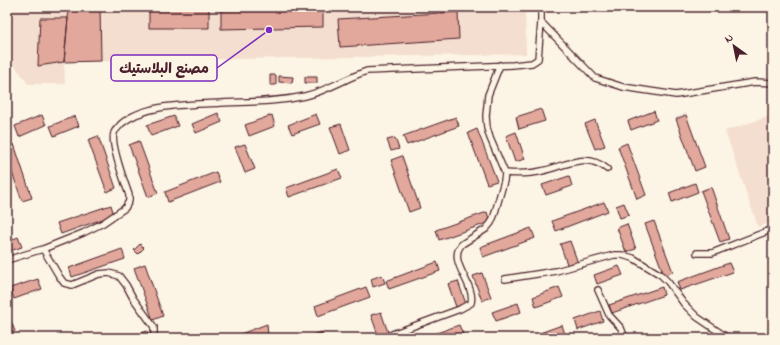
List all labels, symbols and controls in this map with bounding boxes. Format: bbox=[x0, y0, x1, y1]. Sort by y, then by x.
north arrow bbox=[714, 26, 754, 66]
text: N bbox=[722, 30, 737, 47]
callout: مصنع البلاستيك bbox=[111, 55, 217, 81]
text: مصنع البلاستيك bbox=[119, 59, 209, 80]

